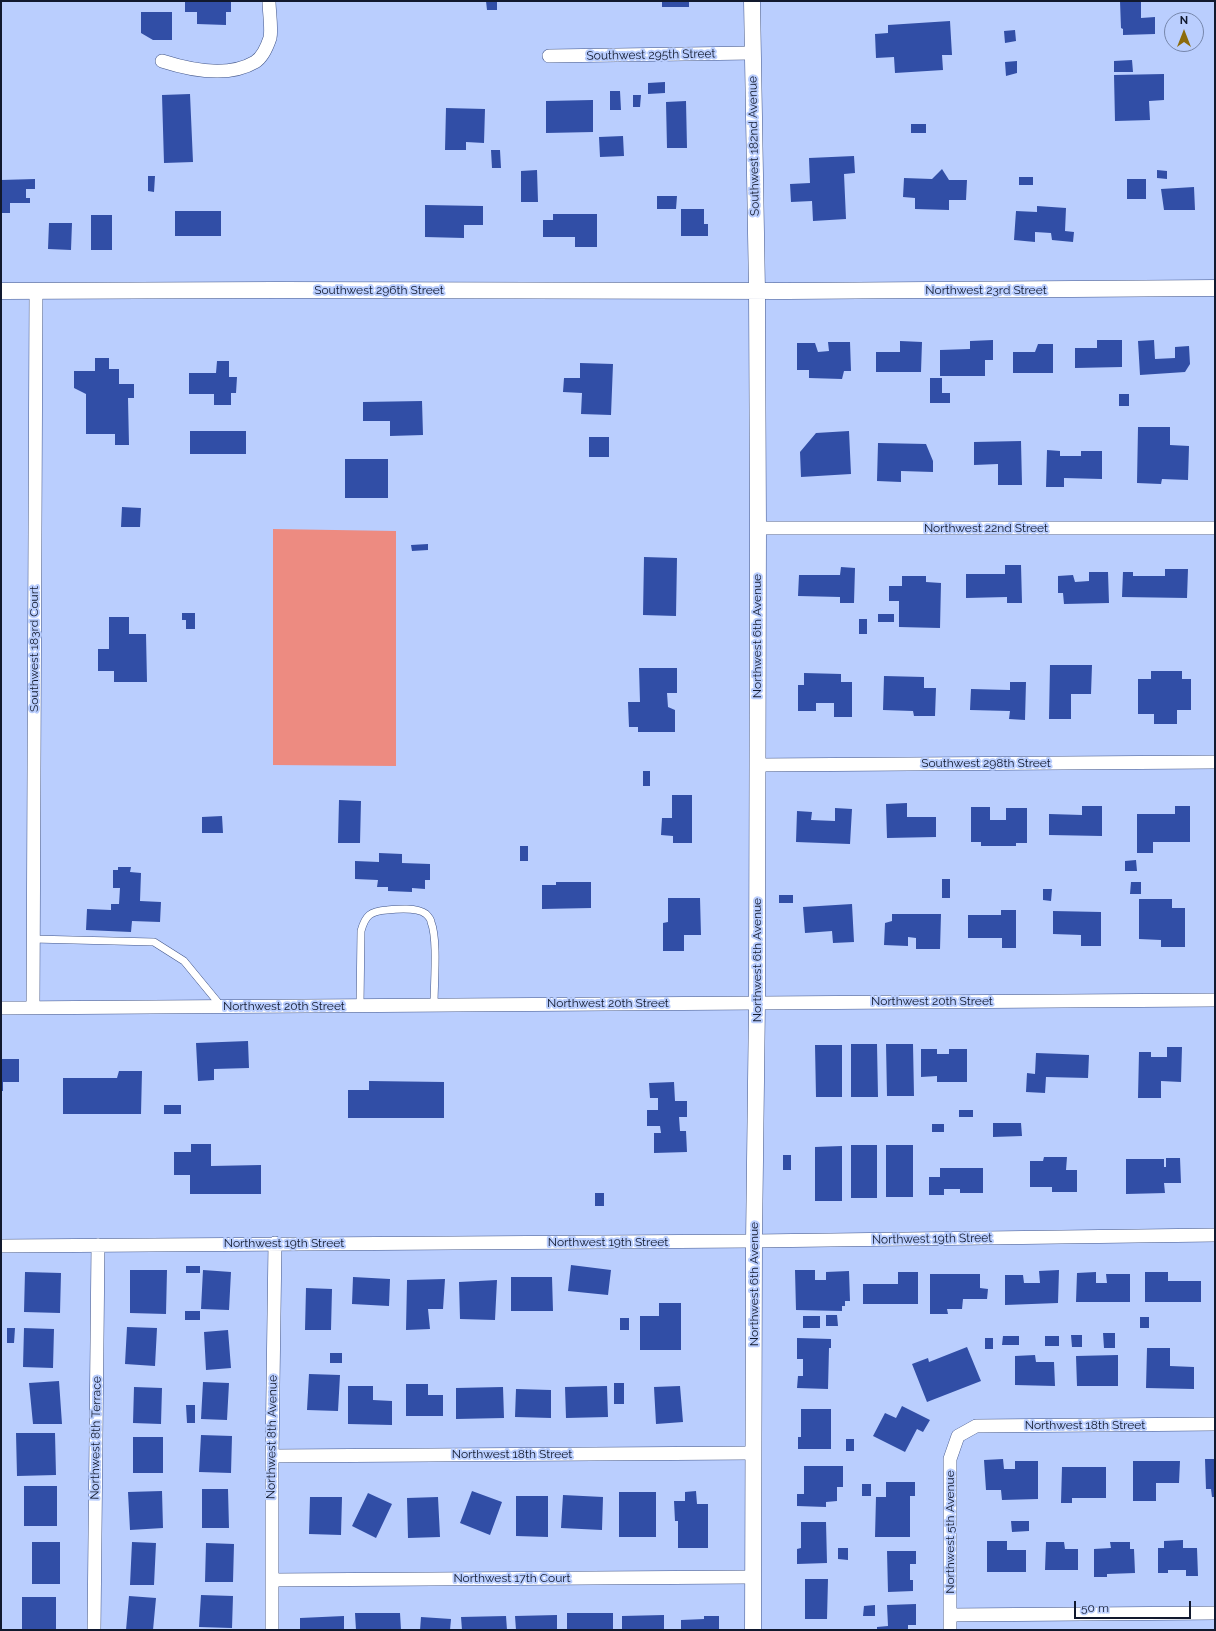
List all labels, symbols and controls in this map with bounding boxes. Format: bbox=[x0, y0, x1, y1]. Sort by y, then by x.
north arrow bbox=[1164, 12, 1204, 52]
text: N bbox=[1180, 14, 1188, 27]
street label: Southwest 295th Street bbox=[586, 47, 716, 63]
street label: Southwest 182nd Avenue bbox=[746, 76, 762, 216]
street label: Southwest 296th Street bbox=[314, 283, 444, 297]
street label: Northwest 23rd Street bbox=[925, 283, 1047, 297]
street label: Northwest 22nd Street bbox=[924, 521, 1048, 535]
street label: Northwest 6th Avenue bbox=[750, 574, 764, 698]
street label: Southwest 183rd Court bbox=[27, 586, 41, 712]
street label: Southwest 298th Street bbox=[921, 756, 1051, 770]
street label: Northwest 6th Avenue bbox=[750, 898, 764, 1022]
street label: Northwest 20th Street bbox=[871, 994, 993, 1008]
street label: Northwest 20th Street bbox=[547, 996, 669, 1010]
street label: Northwest 20th Street bbox=[223, 999, 345, 1013]
street label: Northwest 6th Avenue bbox=[747, 1222, 761, 1346]
street label: Northwest 19th Street bbox=[872, 1231, 992, 1247]
street label: Northwest 19th Street bbox=[548, 1235, 668, 1249]
street label: Northwest 19th Street bbox=[224, 1236, 344, 1250]
street label: Northwest 8th Avenue bbox=[264, 1375, 280, 1499]
street label: Northwest 8th Terrace bbox=[88, 1376, 104, 1500]
street label: Northwest 18th Street bbox=[1025, 1418, 1145, 1432]
street label: Northwest 18th Street bbox=[452, 1447, 572, 1461]
street label: Northwest 5th Avenue bbox=[943, 1470, 957, 1594]
street label: Northwest 17th Court bbox=[453, 1571, 571, 1585]
scale bar bbox=[1076, 1593, 1193, 1619]
text: 50 m bbox=[1081, 1601, 1109, 1615]

